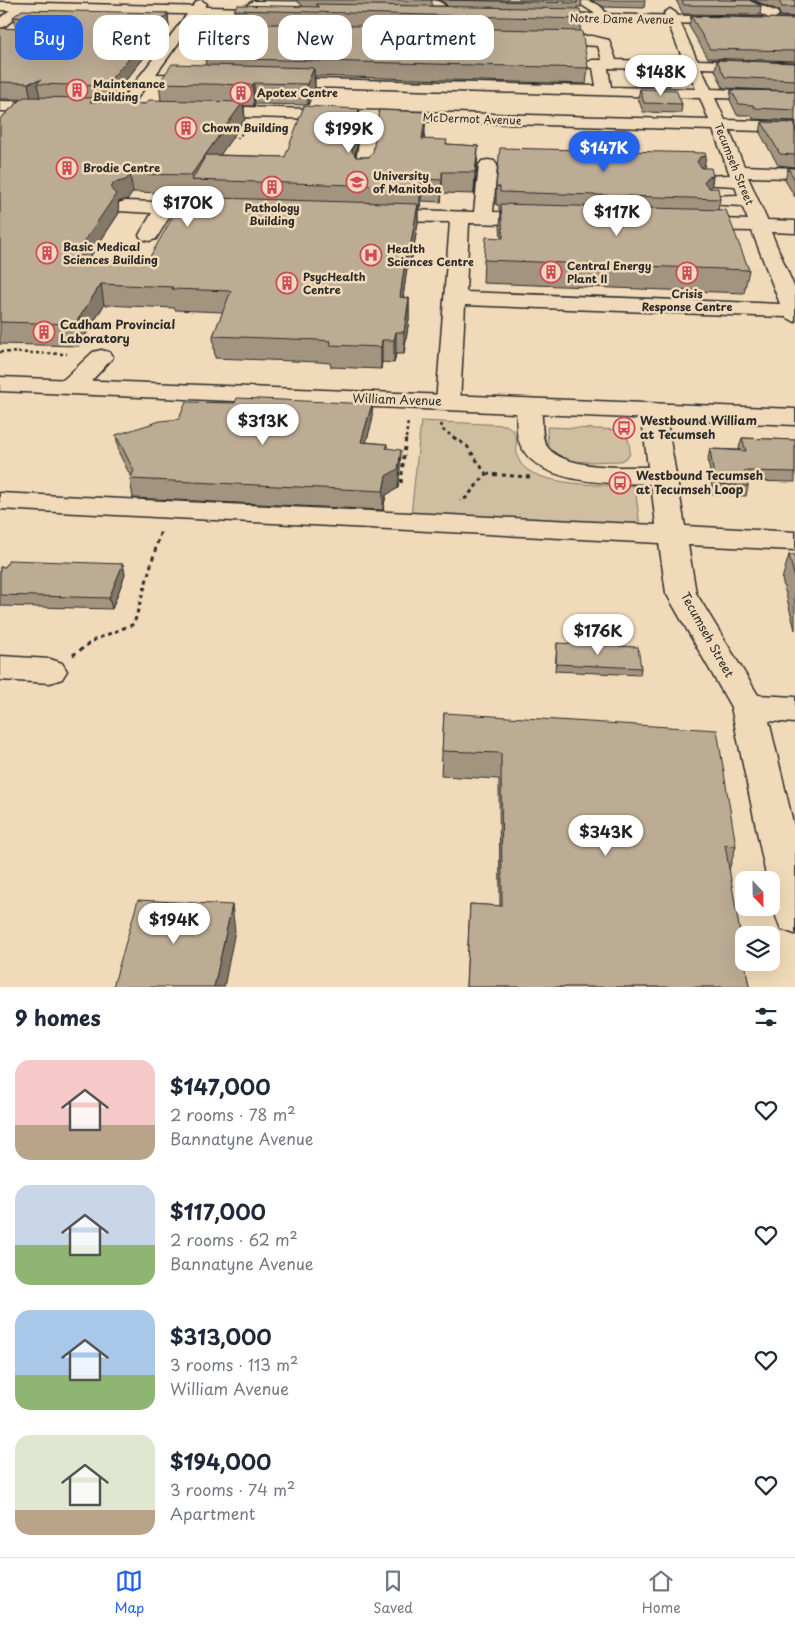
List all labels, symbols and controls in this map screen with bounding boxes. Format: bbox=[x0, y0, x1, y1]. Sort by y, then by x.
street label: Notre Dame Avenue bbox=[570, 9, 674, 28]
chip: Buy bbox=[15, 15, 83, 60]
chip: Rent bbox=[93, 15, 169, 60]
chip: Filters bbox=[179, 15, 268, 60]
chip: New bbox=[278, 15, 352, 60]
chip: Apartment bbox=[362, 15, 494, 60]
pin: $148K bbox=[626, 54, 696, 97]
text: $148K bbox=[636, 59, 686, 83]
place label: Maintenance Building bbox=[93, 75, 165, 105]
building icon: Maintenance Building bbox=[65, 78, 89, 102]
building icon: Apotex Centre bbox=[229, 81, 253, 105]
place label: Apotex Centre bbox=[257, 84, 338, 101]
street label: McDermot Avenue bbox=[422, 108, 522, 129]
pin: $199K bbox=[314, 112, 384, 154]
building icon: Chown Building bbox=[174, 116, 198, 140]
text: $199K bbox=[325, 116, 373, 140]
place label: Chown Building bbox=[202, 119, 289, 136]
street label: Tecumseh Street bbox=[710, 120, 759, 208]
pin: $147K bbox=[569, 130, 639, 173]
text: $147K bbox=[580, 135, 628, 159]
building icon: Brodie Centre bbox=[55, 156, 79, 180]
place label: Brodie Centre bbox=[83, 159, 160, 176]
place label: University of Manitoba bbox=[373, 167, 442, 197]
school or university icon: University of Manitoba bbox=[345, 170, 369, 194]
building icon: Pathology Building bbox=[260, 175, 284, 199]
pin: $170K bbox=[153, 186, 223, 228]
text: $170K bbox=[163, 190, 213, 214]
pin: $117K bbox=[582, 194, 652, 237]
place label: Pathology Building bbox=[244, 199, 300, 229]
text: $117K bbox=[594, 199, 640, 223]
place label: Basic Medical Sciences Building bbox=[63, 238, 158, 268]
place label: Health Sciences Centre bbox=[387, 240, 474, 270]
building icon: Basic Medical Sciences Building bbox=[35, 241, 59, 265]
hospital icon: Health Sciences Centre bbox=[359, 243, 383, 267]
place label: Central Energy Plant II bbox=[567, 257, 652, 287]
building icon: Central Energy Plant II bbox=[539, 260, 563, 284]
building icon: Crisis Response Centre bbox=[675, 261, 699, 285]
place label: PsycHealth Centre bbox=[303, 268, 366, 298]
building icon: PsycHealth Centre bbox=[275, 271, 299, 295]
place label: Crisis Response Centre bbox=[642, 285, 732, 315]
place label: Cadham Provincial Laboratory bbox=[60, 315, 176, 347]
building icon: Cadham Provincial Laboratory bbox=[32, 320, 56, 344]
street label: William Avenue bbox=[352, 388, 442, 410]
pin: $313K bbox=[228, 404, 298, 446]
text: $313K bbox=[238, 408, 288, 432]
place label: Westbound William at Tecumseh bbox=[640, 411, 757, 443]
bus stop icon: Westbound William at Tecumseh bbox=[612, 416, 636, 440]
place label: Westbound Tecumseh at Tecumseh Loop bbox=[636, 466, 763, 498]
bus stop icon: Westbound Tecumseh at Tecumseh Loop bbox=[608, 471, 632, 495]
street label: Tecumseh Street bbox=[677, 589, 739, 681]
pin: $176K bbox=[563, 614, 633, 656]
text: $176K bbox=[574, 618, 622, 642]
pin: $343K bbox=[571, 814, 641, 857]
text: $343K bbox=[579, 819, 633, 843]
north arrow bbox=[735, 871, 780, 916]
map controls bbox=[735, 871, 780, 971]
pin: $194K bbox=[139, 902, 209, 945]
text: $194K bbox=[149, 907, 199, 931]
button: layers bbox=[735, 926, 780, 971]
text: 9 homes bbox=[15, 1001, 101, 1033]
icon: filters bbox=[752, 1003, 780, 1031]
text: $147,000 bbox=[170, 1070, 270, 1102]
icon: home bbox=[55, 1080, 115, 1140]
icon: heart bbox=[752, 1096, 780, 1124]
text: 2 rooms · 78 m² bbox=[170, 1102, 296, 1126]
text: Bannatyne Avenue bbox=[170, 1126, 314, 1150]
text: $117,000 bbox=[170, 1195, 266, 1227]
icon: home bbox=[55, 1205, 115, 1265]
icon: heart bbox=[752, 1221, 780, 1249]
text: 2 rooms · 62 m² bbox=[170, 1227, 298, 1251]
text: Bannatyne Avenue bbox=[170, 1251, 314, 1275]
text: $313,000 bbox=[170, 1320, 272, 1352]
icon: home bbox=[55, 1330, 115, 1390]
icon: heart bbox=[752, 1346, 780, 1374]
text: 3 rooms · 113 m² bbox=[170, 1352, 298, 1376]
text: William Avenue bbox=[170, 1376, 289, 1400]
text: $194,000 bbox=[170, 1445, 271, 1477]
icon: home bbox=[55, 1455, 115, 1515]
icon: heart bbox=[752, 1471, 780, 1499]
text: 3 rooms · 74 m² bbox=[170, 1477, 295, 1501]
text: Apartment bbox=[170, 1501, 255, 1525]
tab: Map bbox=[114, 1567, 144, 1618]
tab: Saved bbox=[373, 1567, 413, 1618]
tab: Home bbox=[642, 1567, 681, 1618]

